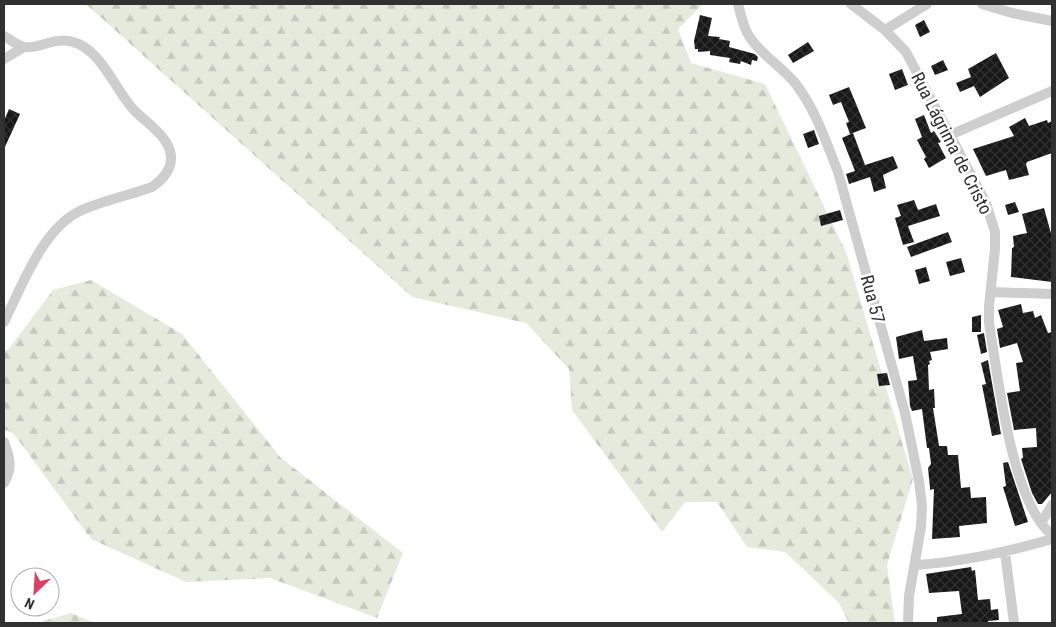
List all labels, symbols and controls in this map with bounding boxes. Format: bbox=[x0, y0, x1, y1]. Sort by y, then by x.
street label: Rua Lágrima de Cristo bbox=[907, 68, 997, 218]
street label: Rua 57 bbox=[857, 273, 889, 325]
north arrow bbox=[10, 567, 60, 617]
text: N bbox=[22, 595, 37, 613]

